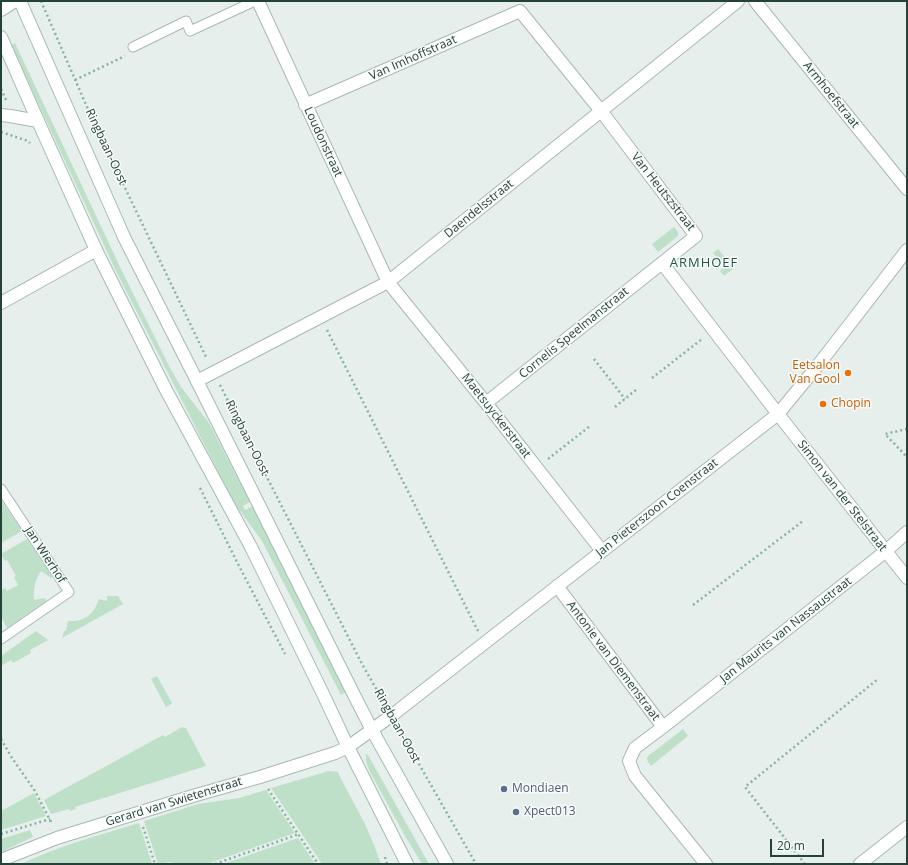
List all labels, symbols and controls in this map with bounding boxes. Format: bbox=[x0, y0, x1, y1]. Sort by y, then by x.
street label: Van Imhoffstraat bbox=[367, 32, 459, 84]
street label: Armhoefstraat bbox=[800, 59, 862, 131]
street label: Loudonstraat bbox=[301, 105, 345, 179]
street label: Ringbaan-Oost bbox=[82, 106, 130, 188]
street label: Van Heutszstraat bbox=[628, 150, 698, 234]
street label: Daendelsstraat bbox=[442, 177, 516, 241]
district label: ARMHOEF bbox=[670, 255, 738, 271]
street label: Cornelis Speelmanstraat bbox=[516, 284, 632, 382]
place label: Eetsalon Van Gool bbox=[790, 359, 840, 387]
marker: Eetsalon Van Gool bbox=[843, 368, 853, 378]
street label: Maetsuyckerstraat bbox=[458, 371, 534, 461]
place label: Chopin bbox=[831, 397, 871, 411]
street label: Ringbaan-Oost bbox=[222, 398, 272, 478]
marker: Chopin bbox=[818, 399, 828, 409]
street label: Simon van der Stelstraat bbox=[794, 438, 890, 554]
street label: Jan Pieterszoon Coenstraat bbox=[593, 456, 721, 560]
street label: Jan Wierhof bbox=[21, 524, 69, 586]
street label: Jan Maurits van Nassaustraat bbox=[717, 574, 855, 686]
street label: Antonie van Diemenstraat bbox=[563, 598, 663, 724]
street label: Ringbaan-Oost bbox=[371, 686, 423, 766]
street label: Gerard van Swietenstraat bbox=[104, 774, 244, 830]
place label: Mondiaen bbox=[512, 782, 569, 796]
marker: Mondiaen bbox=[499, 784, 509, 794]
place label: Xpect013 bbox=[524, 805, 576, 819]
marker: Xpect013 bbox=[511, 807, 521, 817]
scale bar bbox=[772, 831, 826, 857]
text: 20 m bbox=[777, 837, 805, 854]

